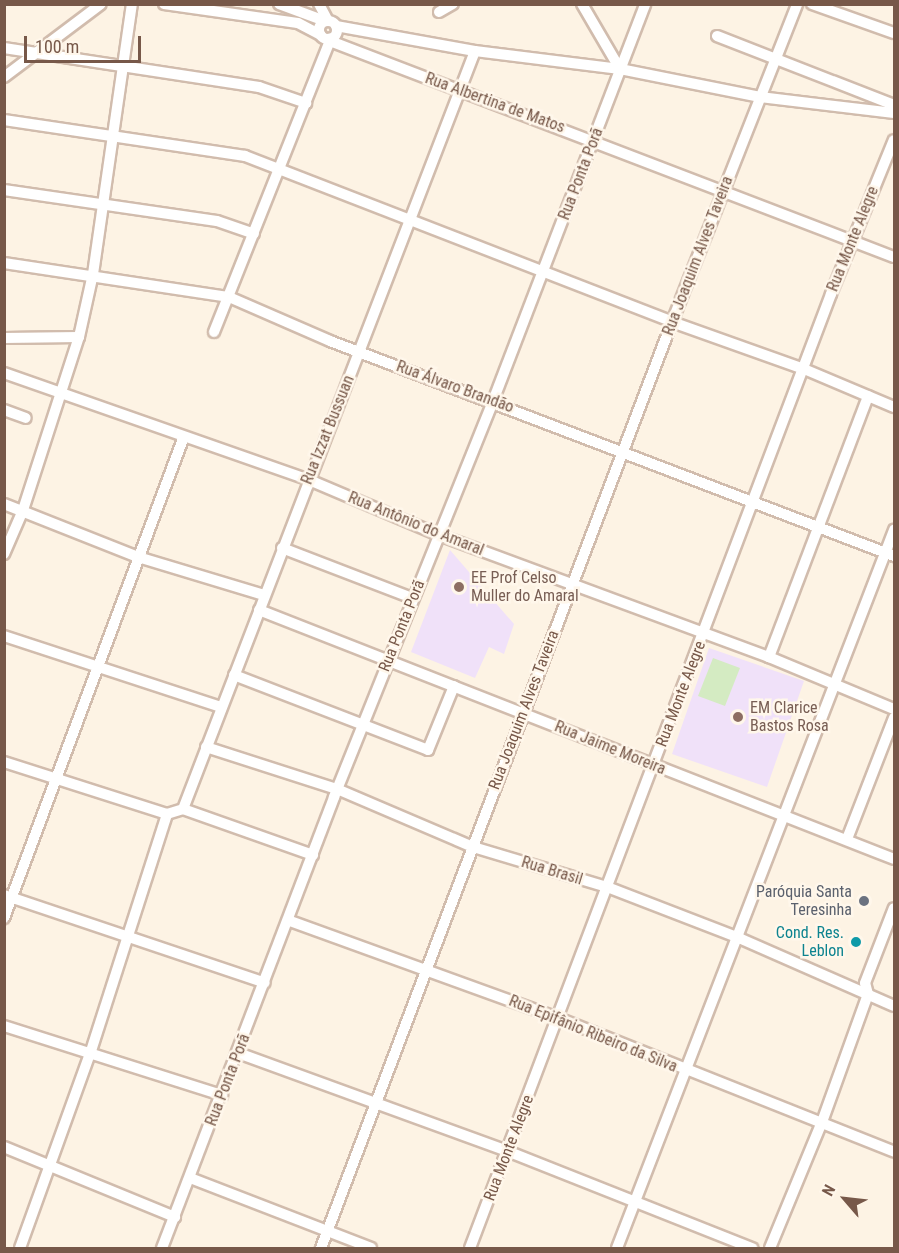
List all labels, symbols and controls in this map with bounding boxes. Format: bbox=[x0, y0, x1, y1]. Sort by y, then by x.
scale bar bbox=[27, 24, 144, 62]
text: 100 m bbox=[35, 36, 79, 57]
street label: Rua Albertina de Matos bbox=[422, 69, 568, 137]
street label: Rua Ponta Porã bbox=[555, 125, 607, 223]
street label: Rua Joaquim Alves Taveira bbox=[659, 174, 737, 338]
street label: Rua Monte Alegre bbox=[823, 184, 883, 294]
street label: Rua Álvaro Brandão bbox=[394, 357, 516, 417]
street label: Rua Izzat Bussuan bbox=[297, 373, 359, 487]
street label: Rua Antônio do Amaral bbox=[345, 488, 487, 560]
place label: EE Prof Celso Muller do Amaral bbox=[471, 568, 579, 606]
street label: Rua Ponta Porã bbox=[375, 577, 429, 675]
marker: EE Prof Celso Muller do Amaral bbox=[452, 580, 466, 594]
street label: Rua Joaquim Alves Taveira bbox=[485, 628, 563, 792]
street label: Rua Monte Alegre bbox=[652, 638, 710, 750]
place label: EM Clarice Bastos Rosa bbox=[750, 698, 829, 736]
marker: EM Clarice Bastos Rosa bbox=[731, 710, 745, 724]
street label: Rua Jaime Moreira bbox=[552, 717, 668, 779]
street label: Rua Brasil bbox=[519, 853, 585, 889]
place label: Paróquia Santa Teresinha bbox=[756, 882, 852, 920]
marker: Paróquia Santa Teresinha bbox=[857, 894, 871, 908]
place label: Cond. Res. Leblon bbox=[776, 923, 844, 961]
marker: Cond. Res. Leblon bbox=[849, 935, 863, 949]
street label: Rua Epifânio Ribeiro da Silva bbox=[506, 991, 680, 1077]
street label: Rua Ponta Porã bbox=[202, 1031, 254, 1129]
street label: Rua Monte Alegre bbox=[480, 1092, 538, 1204]
north arrow bbox=[815, 1169, 875, 1229]
text: N bbox=[818, 1182, 839, 1199]

